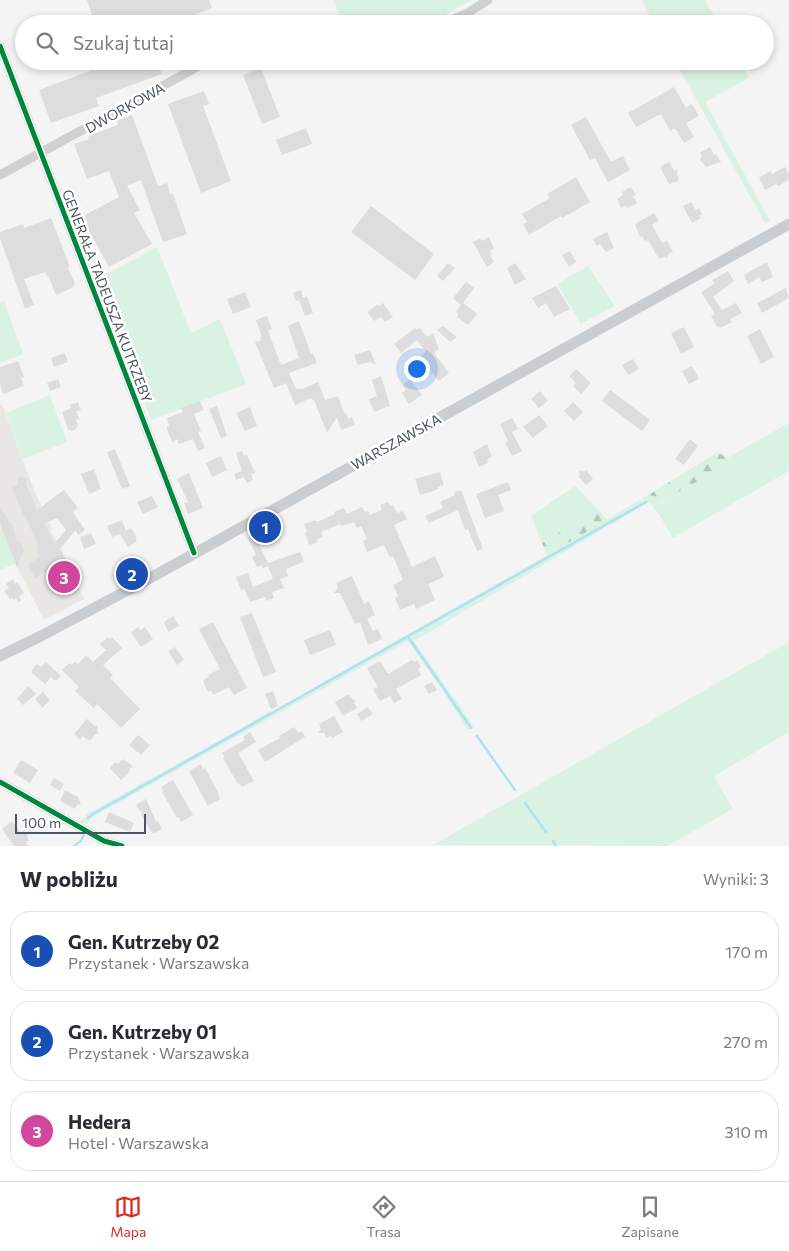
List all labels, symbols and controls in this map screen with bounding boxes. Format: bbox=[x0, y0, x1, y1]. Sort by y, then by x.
search box bbox=[15, 15, 774, 70]
icon: search bbox=[33, 29, 61, 57]
text: Szukaj tutaj bbox=[73, 31, 174, 54]
street label: DWORKOWA bbox=[82, 79, 168, 136]
street label: GENERAŁA TADEUSZA KUTRZEBY bbox=[59, 187, 156, 405]
your location bbox=[404, 356, 430, 382]
street label: WARSZAWSKA bbox=[348, 410, 444, 473]
pin: 1 bbox=[249, 508, 281, 546]
pin: 2 bbox=[116, 555, 148, 593]
pin: 3 bbox=[48, 558, 80, 596]
scale bar bbox=[15, 811, 146, 834]
text: 100 m bbox=[22, 814, 61, 831]
text: W pobliżu bbox=[20, 866, 118, 891]
text: Wyniki: 3 bbox=[703, 869, 769, 888]
text: Gen. Kutrzeby 02 bbox=[68, 930, 219, 953]
text: 1 bbox=[33, 942, 41, 961]
text: 170 m bbox=[725, 942, 768, 961]
text: Przystanek · Warszawska bbox=[68, 953, 249, 972]
text: Gen. Kutrzeby 01 bbox=[68, 1020, 217, 1043]
text: 2 bbox=[32, 1032, 42, 1051]
text: 270 m bbox=[723, 1032, 768, 1051]
text: Przystanek · Warszawska bbox=[68, 1043, 249, 1062]
text: Hedera bbox=[68, 1110, 131, 1133]
text: 3 bbox=[32, 1122, 42, 1141]
text: 310 m bbox=[725, 1122, 768, 1141]
text: Hotel · Warszawska bbox=[68, 1133, 209, 1152]
tab: Mapa bbox=[110, 1193, 146, 1240]
tab: Trasa bbox=[367, 1193, 401, 1240]
tab: Zapisane bbox=[621, 1193, 679, 1240]

